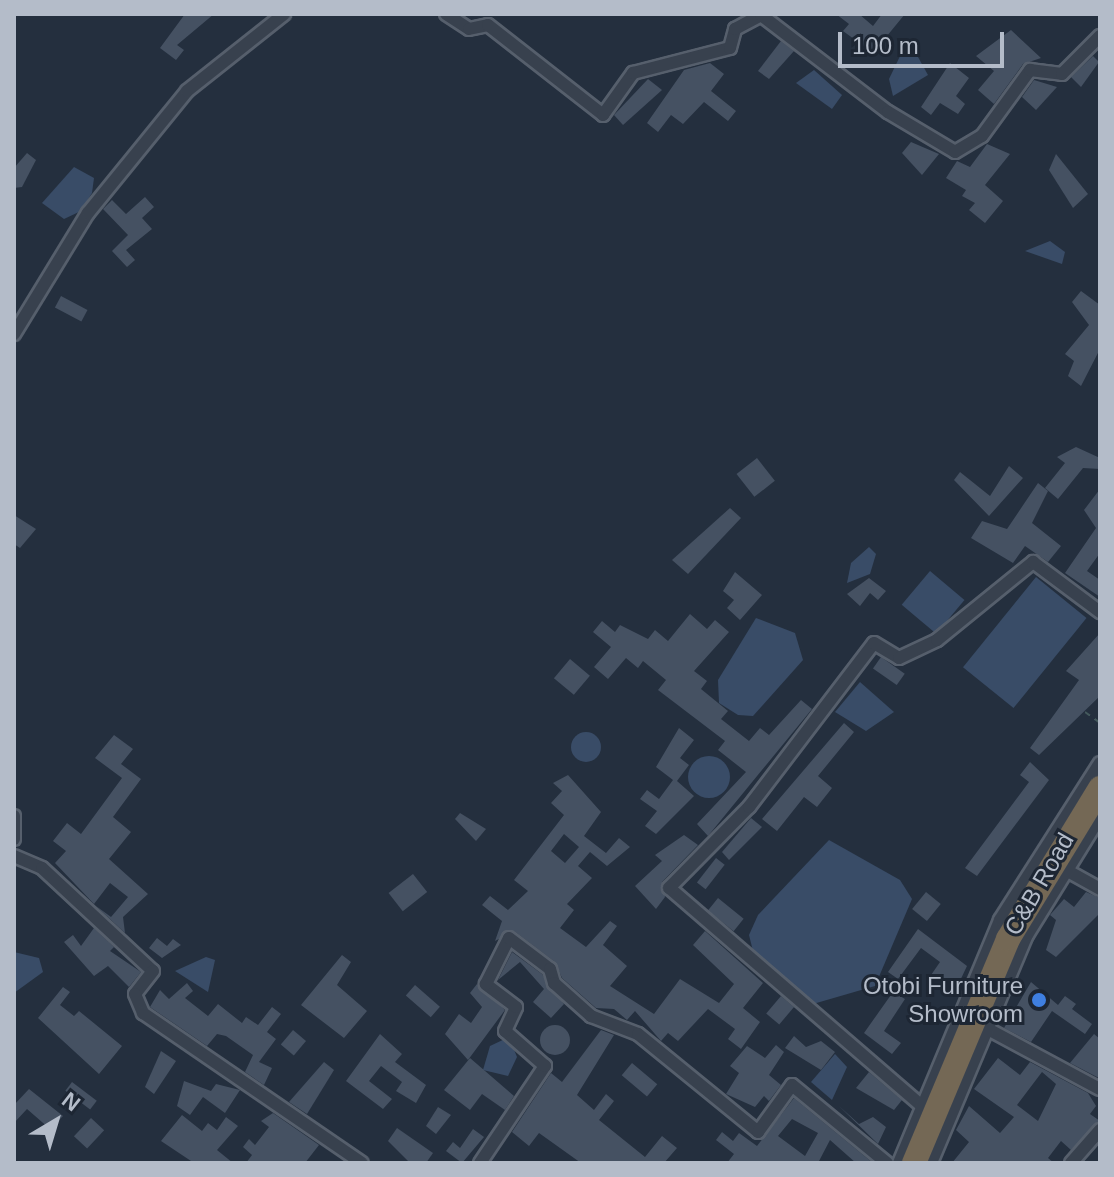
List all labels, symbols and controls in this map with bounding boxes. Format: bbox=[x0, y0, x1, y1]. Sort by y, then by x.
scale bar bbox=[842, 16, 1008, 66]
text: 100 m bbox=[852, 32, 919, 59]
street label: C&B Road bbox=[998, 828, 1080, 940]
place label: Otobi Furniture Showroom bbox=[863, 972, 1023, 1028]
marker: Otobi Furniture Showroom bbox=[1030, 991, 1048, 1009]
north arrow bbox=[16, 1081, 96, 1161]
text: N bbox=[57, 1087, 85, 1116]

